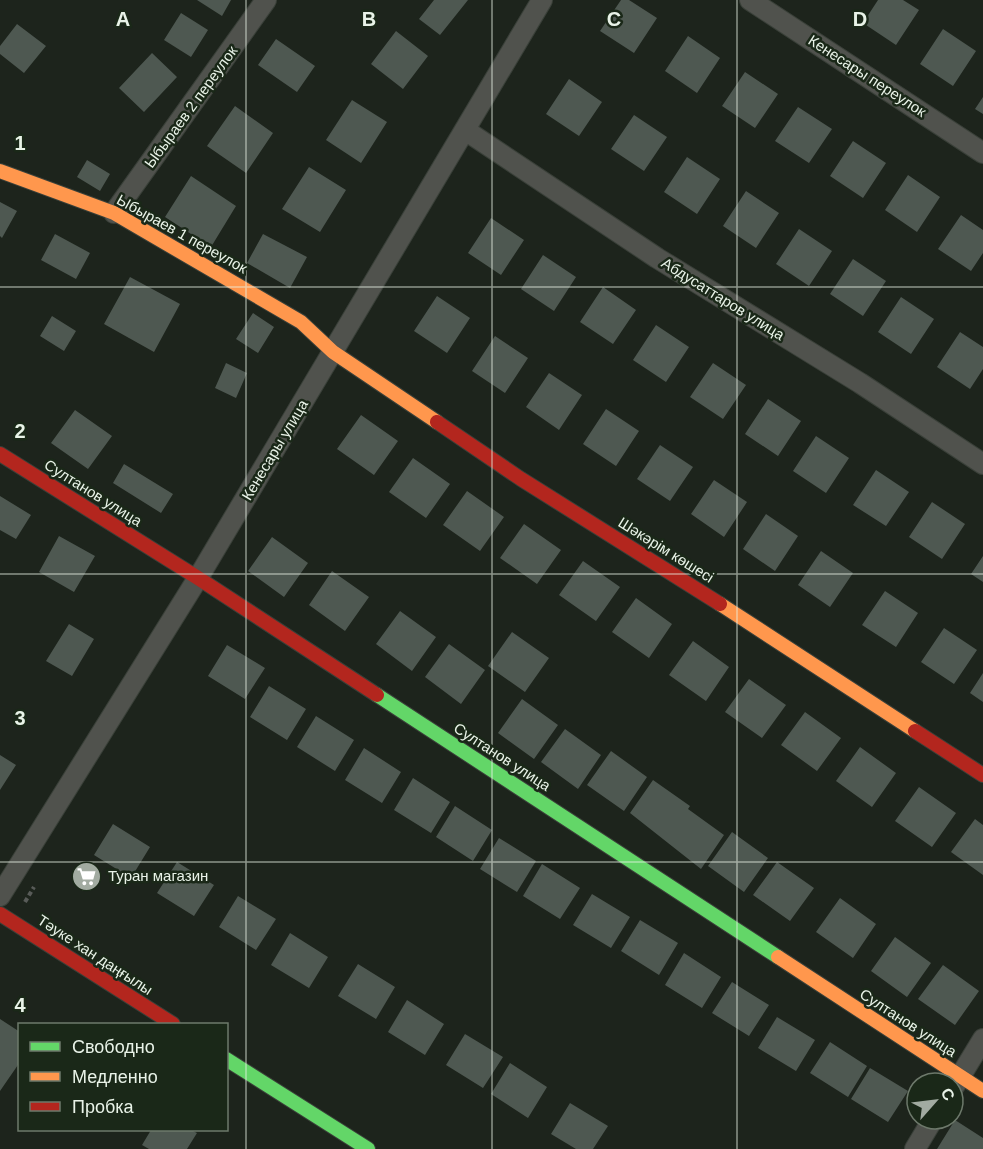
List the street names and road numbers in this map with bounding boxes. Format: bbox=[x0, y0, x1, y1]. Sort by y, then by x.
street label: Кенесары переулок bbox=[805, 31, 930, 120]
street label: Ыбыраев 2 переулок bbox=[141, 42, 241, 171]
street label: Ыбыраев 1 переулок bbox=[114, 191, 251, 277]
street label: Абдусаттаров улица bbox=[659, 254, 788, 344]
street label: Кенесары улица bbox=[238, 396, 312, 503]
street label: Султанов улица bbox=[41, 456, 146, 530]
street label: Шәкәрім көшесі bbox=[615, 513, 717, 586]
street label: Султанов улица bbox=[451, 719, 554, 795]
street label: Тәуке хан даңғылы bbox=[35, 911, 156, 998]
street label: Султанов улица bbox=[857, 985, 960, 1061]

